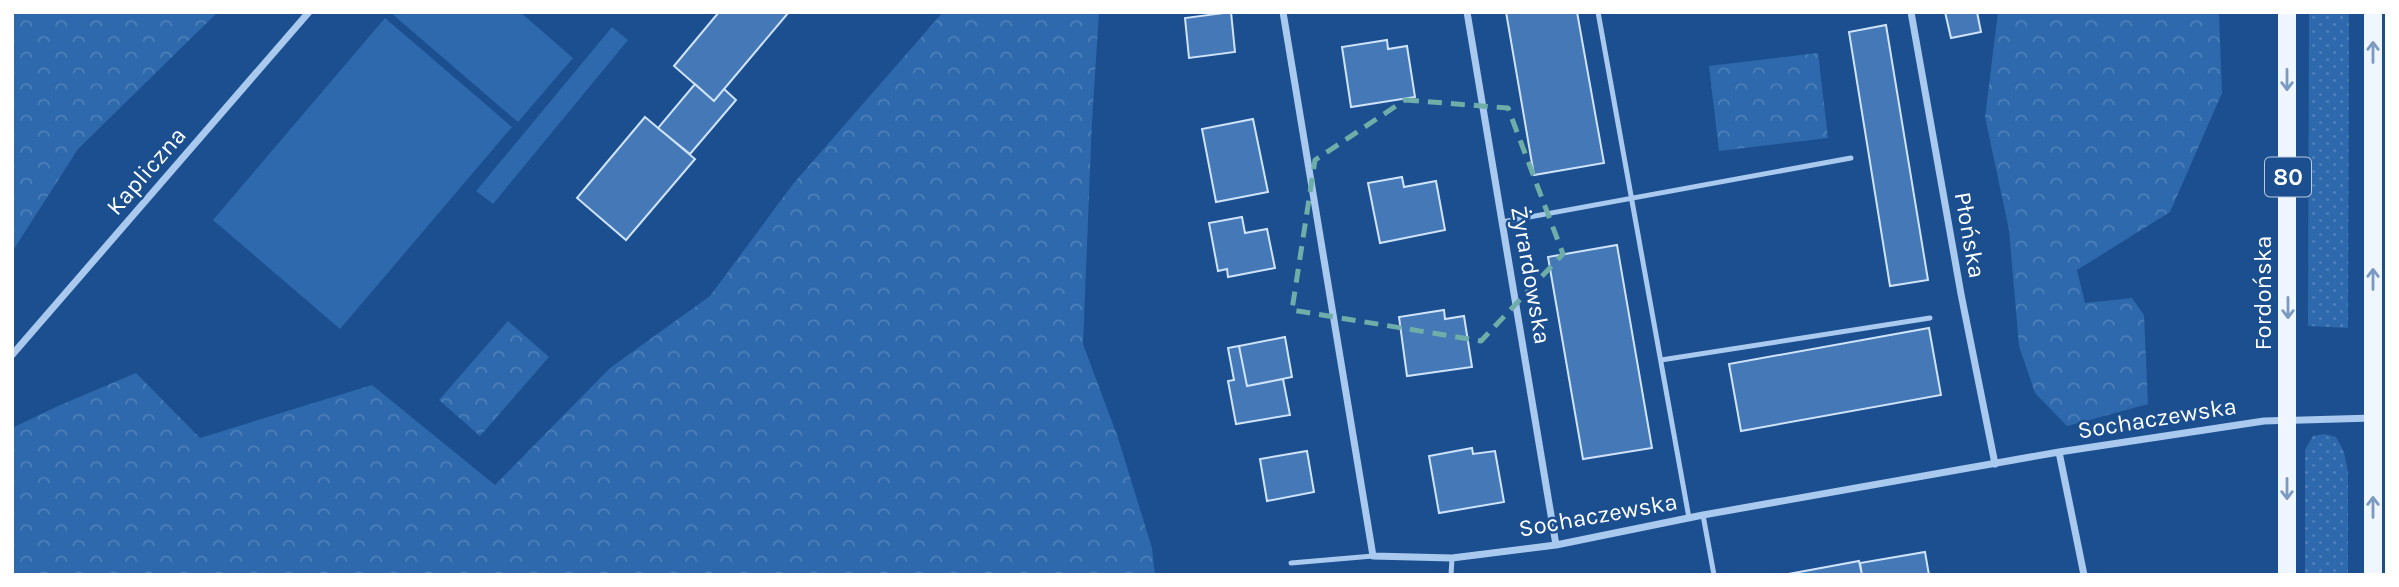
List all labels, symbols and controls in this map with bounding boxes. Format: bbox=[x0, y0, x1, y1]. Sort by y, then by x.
one-way arrow bbox=[2366, 40, 2380, 63]
one-way arrow bbox=[2280, 69, 2294, 92]
street label: Kapliczna bbox=[100, 121, 192, 221]
road number: 80 bbox=[2265, 158, 2311, 196]
street label: Płońska bbox=[1949, 190, 1991, 280]
street label: Żyrardowska bbox=[1505, 204, 1557, 346]
street label: Fordońska bbox=[2249, 236, 2277, 350]
one-way arrow bbox=[2366, 268, 2380, 291]
one-way arrow bbox=[2281, 296, 2295, 319]
street label: Sochaczewska bbox=[2076, 392, 2238, 444]
one-way arrow bbox=[2280, 477, 2294, 500]
street label: Sochaczewska bbox=[1517, 487, 1679, 543]
one-way arrow bbox=[2366, 495, 2380, 518]

